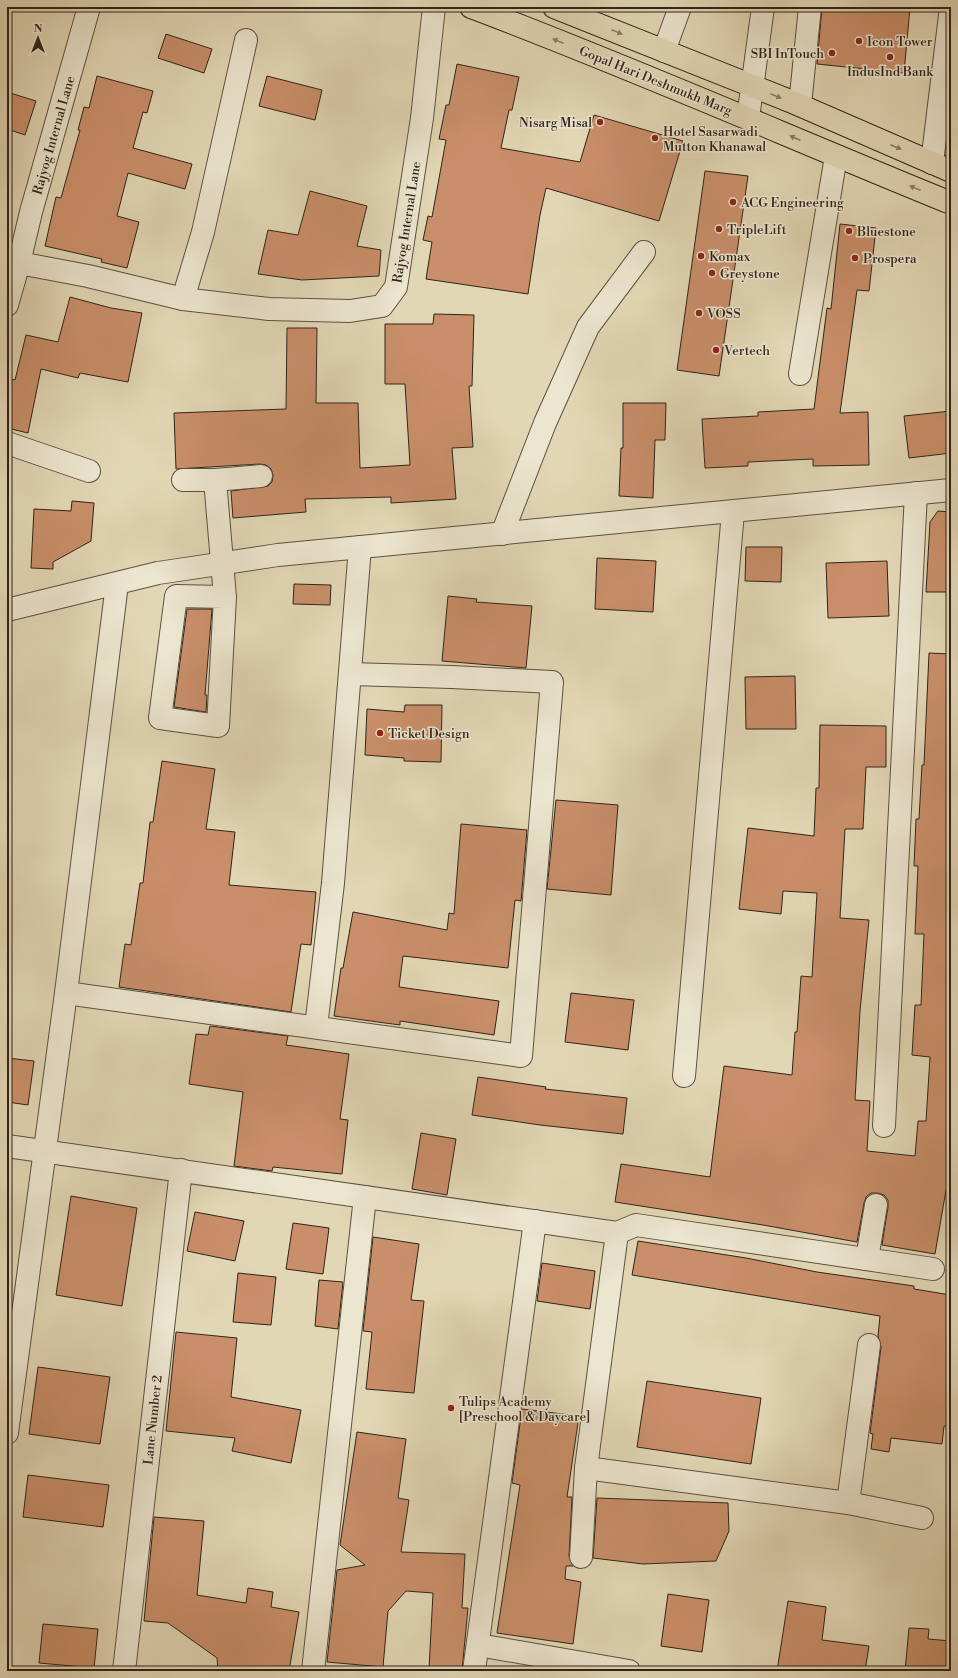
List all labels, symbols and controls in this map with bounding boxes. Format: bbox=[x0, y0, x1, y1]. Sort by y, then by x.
north arrow bbox=[18, 18, 58, 58]
text: N bbox=[34, 22, 43, 36]
one-way arrow bbox=[611, 29, 623, 35]
place label: Icon Tower bbox=[867, 34, 933, 50]
marker: Icon Tower bbox=[854, 36, 864, 46]
one-way arrow bbox=[552, 37, 564, 43]
street label: Gopal Hari Deshmukh Marg bbox=[577, 43, 735, 119]
place label: SBI InTouch bbox=[751, 46, 824, 62]
marker: SBI InTouch bbox=[827, 48, 837, 58]
marker: IndusInd Bank bbox=[885, 52, 895, 62]
place label: IndusInd Bank bbox=[847, 64, 934, 80]
street label: Rajyog Internal Lane bbox=[29, 74, 79, 196]
one-way arrow bbox=[771, 93, 783, 99]
place label: Nisarg Misal bbox=[519, 115, 592, 131]
marker: Nisarg Misal bbox=[595, 117, 605, 127]
place label: Hotel Sasarwadi Mutton Khanawal bbox=[663, 124, 766, 155]
marker: Hotel Sasarwadi Mutton Khanawal bbox=[650, 133, 660, 143]
one-way arrow bbox=[789, 135, 800, 141]
one-way arrow bbox=[890, 144, 901, 150]
street label: Rajyog Internal Lane bbox=[389, 160, 425, 284]
one-way arrow bbox=[908, 185, 920, 191]
place label: ACG Engineering bbox=[740, 195, 844, 211]
marker: ACG Engineering bbox=[728, 197, 738, 207]
place label: TripleLift bbox=[727, 222, 787, 238]
marker: TripleLift bbox=[714, 224, 724, 234]
place label: Bluestone bbox=[856, 224, 916, 240]
marker: Bluestone bbox=[844, 226, 854, 236]
place label: Komax bbox=[709, 249, 751, 265]
marker: Komax bbox=[696, 251, 706, 261]
place label: Prospera bbox=[863, 251, 917, 267]
marker: Prospera bbox=[850, 253, 860, 263]
place label: Greystone bbox=[720, 266, 780, 282]
marker: Greystone bbox=[707, 268, 717, 278]
place label: VOSS bbox=[706, 306, 741, 322]
marker: VOSS bbox=[694, 308, 704, 318]
place label: Vertech bbox=[723, 343, 770, 359]
marker: Vertech bbox=[711, 345, 721, 355]
place label: Ticket Design bbox=[388, 726, 470, 742]
marker: Ticket Design bbox=[375, 728, 385, 738]
street label: Lane Number 2 bbox=[140, 1374, 166, 1466]
place label: Tulips Academy [Preschool & Daycare] bbox=[459, 1394, 590, 1425]
marker: Tulips Academy [Preschool & Daycare] bbox=[446, 1403, 456, 1413]

